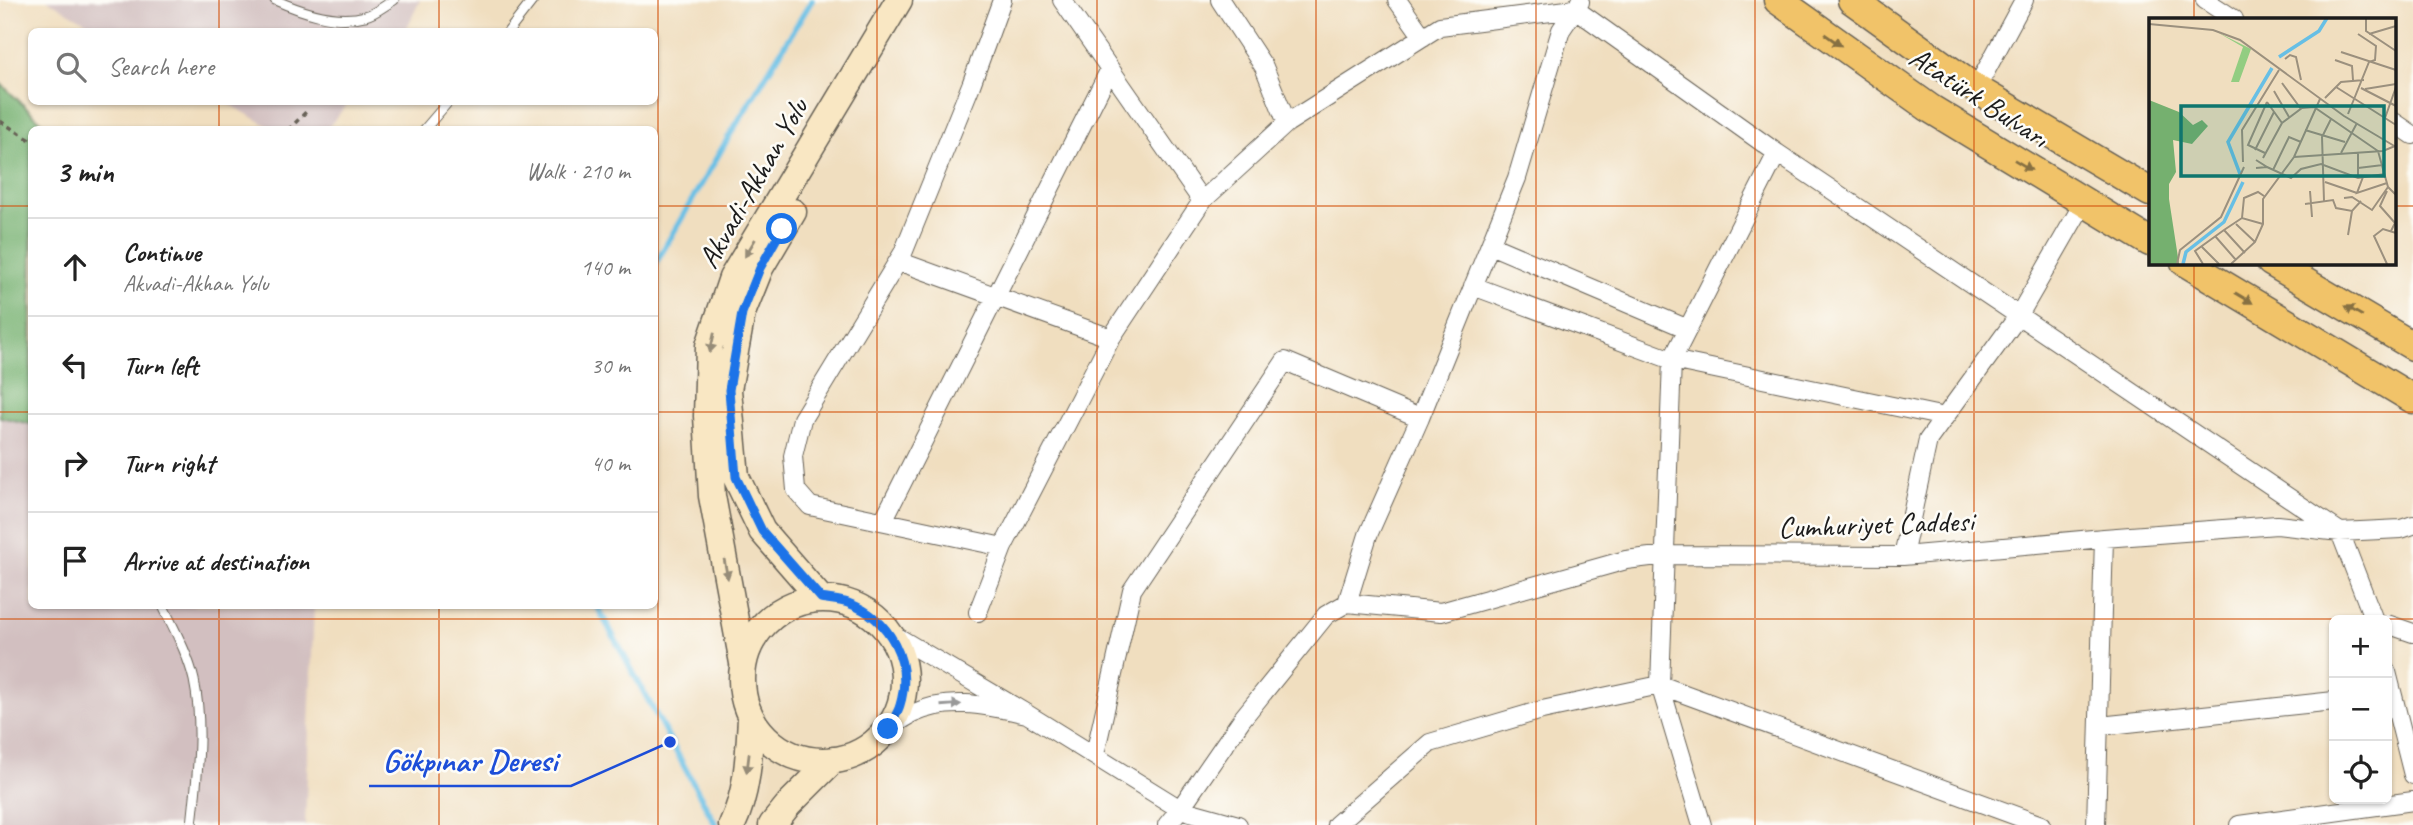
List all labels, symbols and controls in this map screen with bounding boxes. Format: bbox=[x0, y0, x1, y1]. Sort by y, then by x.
inset map bbox=[2149, 18, 2396, 264]
search box bbox=[28, 28, 658, 105]
one-way arrow bbox=[1824, 32, 1842, 46]
street label: Atatürk Bulvarı bbox=[1902, 38, 2057, 157]
icon: search bbox=[52, 48, 90, 86]
text: Search here bbox=[108, 50, 214, 83]
street label: Akvadi-Akhan Yolu bbox=[689, 90, 818, 275]
text: 3 min bbox=[56, 153, 113, 191]
text: Walk · 210 m bbox=[526, 157, 630, 186]
one-way arrow bbox=[2013, 159, 2032, 171]
route start bbox=[766, 213, 797, 244]
text: Continue bbox=[123, 236, 201, 269]
one-way arrow bbox=[744, 238, 757, 257]
icon: ahead bbox=[56, 248, 94, 286]
text: 140 m bbox=[581, 253, 630, 282]
text: Akvadi-Akhan Yolu bbox=[123, 269, 269, 298]
one-way arrow bbox=[2234, 291, 2253, 304]
one-way arrow bbox=[2345, 305, 2364, 318]
one-way arrow bbox=[706, 332, 717, 354]
icon: left bbox=[56, 346, 94, 384]
text: Turn left bbox=[123, 349, 198, 382]
text: 30 m bbox=[591, 351, 630, 380]
icon: right bbox=[56, 444, 94, 482]
text: Turn right bbox=[123, 447, 214, 480]
text: 40 m bbox=[591, 449, 630, 478]
street label: Cumhuriyet Caddesi bbox=[1778, 501, 1978, 546]
icon: arrive bbox=[56, 542, 94, 580]
text: Arrive at destination bbox=[123, 545, 309, 578]
one-way arrow bbox=[721, 558, 732, 580]
map controls bbox=[2329, 615, 2392, 804]
button: + bbox=[2329, 615, 2392, 678]
button: − bbox=[2329, 678, 2392, 741]
one-way arrow bbox=[940, 699, 962, 710]
route end bbox=[872, 713, 903, 744]
callout: Gökpınar Deresi bbox=[369, 733, 571, 786]
text: Gökpınar Deresi bbox=[383, 740, 561, 781]
button: locate bbox=[2329, 741, 2392, 804]
one-way arrow bbox=[742, 752, 753, 774]

